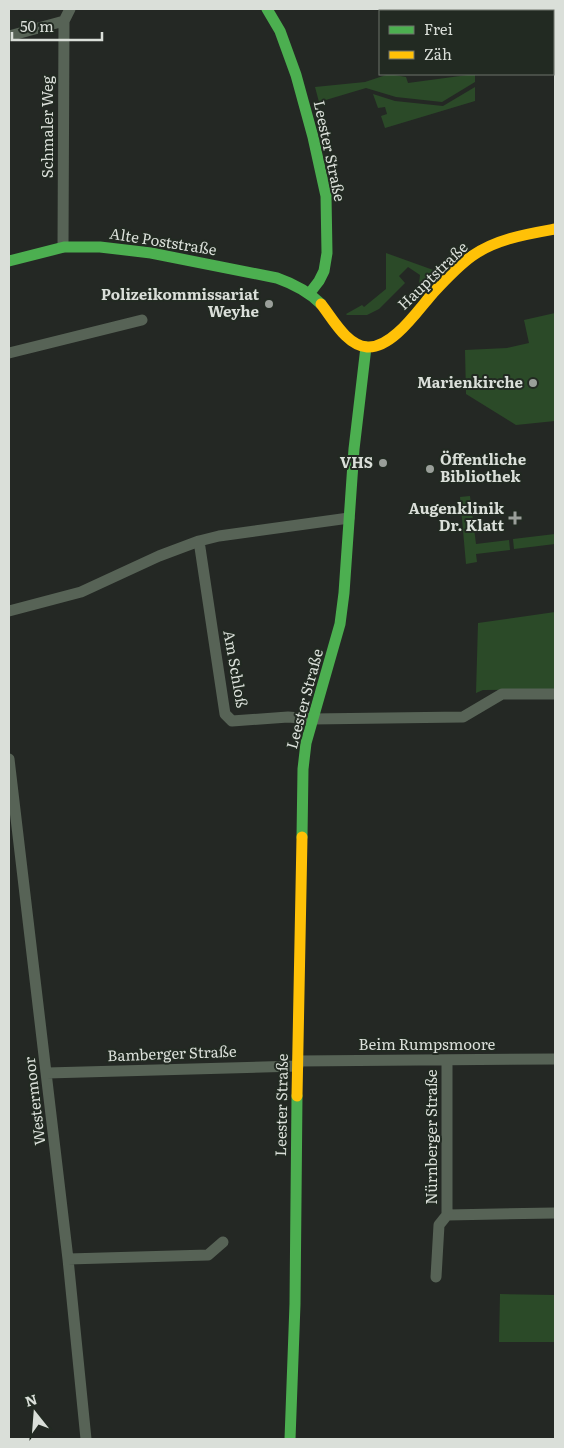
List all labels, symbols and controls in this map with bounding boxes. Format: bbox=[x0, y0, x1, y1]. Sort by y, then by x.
scale bar bbox=[12, 10, 102, 42]
legend bbox=[379, 10, 554, 75]
text: 50 m bbox=[20, 14, 54, 37]
text: Frei bbox=[424, 17, 453, 40]
text: Zäh bbox=[424, 42, 452, 65]
street label: Schmaler Weg bbox=[35, 75, 58, 178]
street label: Leester Straße bbox=[309, 98, 352, 204]
street label: Alte Poststraße bbox=[108, 221, 219, 260]
street label: Hauptstraße bbox=[392, 235, 472, 314]
place label: Polizeikommissariat Weyhe bbox=[101, 282, 259, 322]
marker: Polizeikommissariat Weyhe bbox=[263, 298, 275, 310]
place label: Marienkirche bbox=[417, 370, 524, 393]
marker: Marienkirche bbox=[527, 377, 539, 389]
place label: Öffentliche Bibliothek bbox=[440, 447, 527, 487]
place label: VHS bbox=[340, 450, 373, 473]
marker: VHS bbox=[377, 457, 389, 469]
marker: Öffentliche Bibliothek bbox=[424, 463, 436, 475]
place label: Augenklinik Dr. Klatt bbox=[409, 496, 505, 536]
marker: Augenklinik Dr. Klatt bbox=[508, 511, 522, 525]
street label: Am Schloß bbox=[218, 628, 255, 709]
street label: Leester Straße bbox=[279, 646, 328, 751]
street label: Beim Rumpsmoore bbox=[359, 1032, 496, 1055]
street label: Bamberger Straße bbox=[107, 1039, 237, 1066]
street label: Leester Straße bbox=[268, 1053, 293, 1157]
street label: Westermoor bbox=[17, 1056, 50, 1147]
street label: Nürnberger Straße bbox=[419, 1069, 442, 1205]
north arrow bbox=[10, 1388, 60, 1438]
text: N bbox=[22, 1388, 40, 1411]

